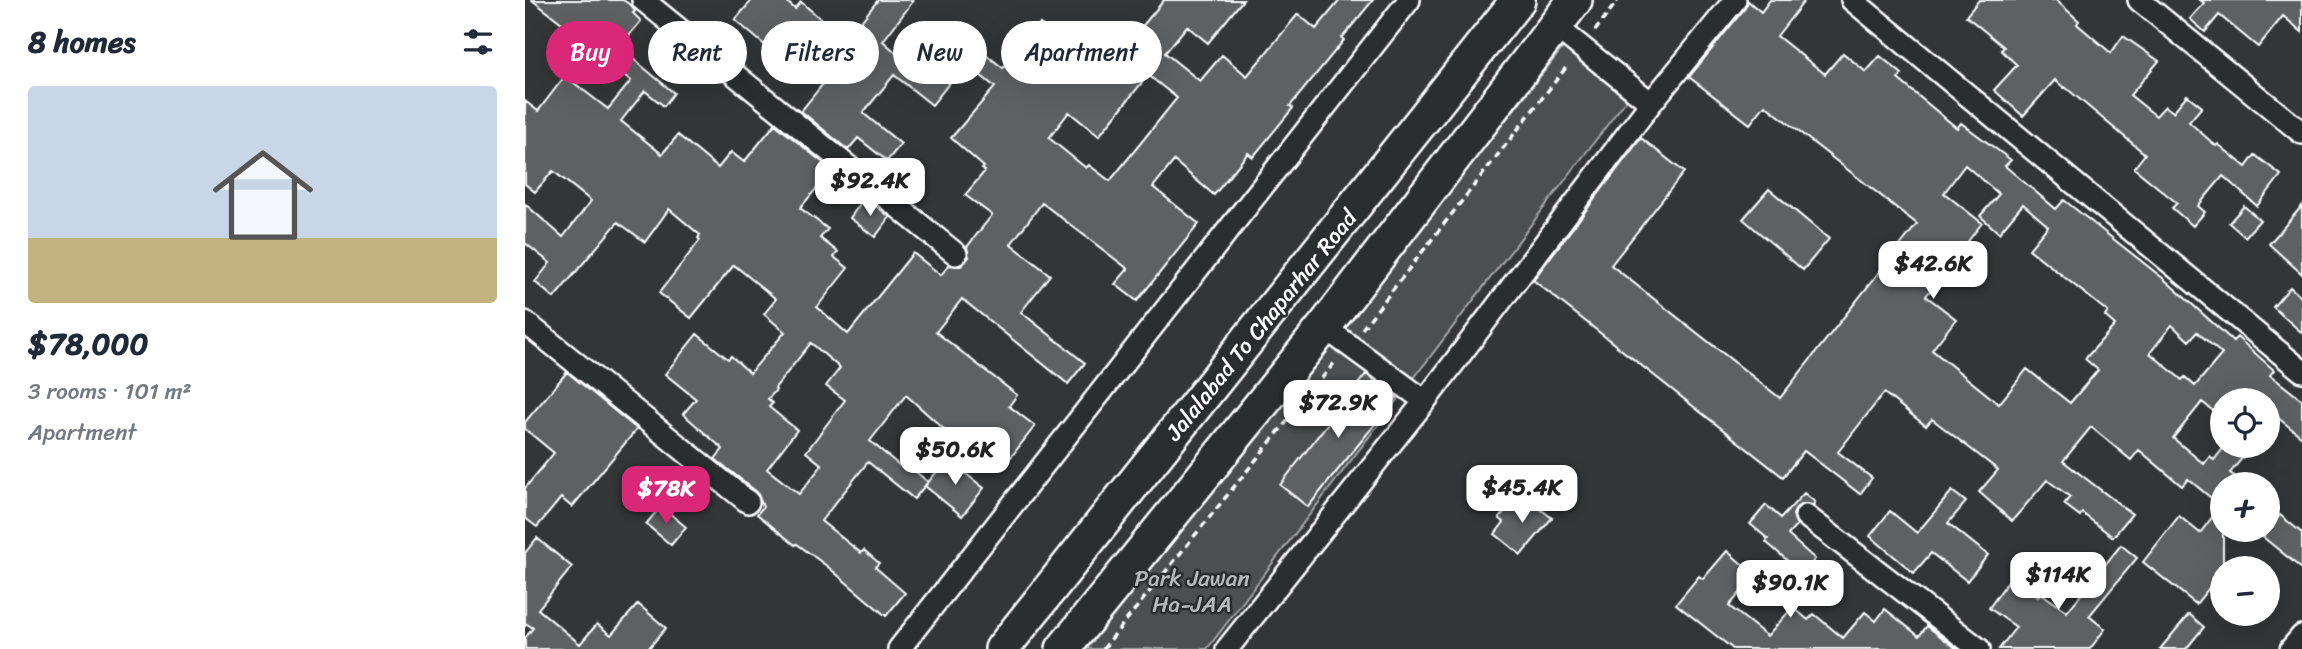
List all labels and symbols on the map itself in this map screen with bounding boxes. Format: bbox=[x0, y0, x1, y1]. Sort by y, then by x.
pin: $92.4K bbox=[813, 158, 927, 218]
street label: Jalalabad To Chaparhar Road bbox=[1154, 199, 1369, 451]
pin: $42.6K bbox=[1876, 242, 1990, 301]
pin: $72.9K bbox=[1281, 380, 1395, 440]
pin: $50.6K bbox=[898, 428, 1012, 487]
pin: $78K bbox=[625, 466, 707, 526]
pin: $45.4K bbox=[1465, 466, 1579, 525]
pin: $114K bbox=[2009, 552, 2107, 612]
park label: Park Jawan Ha-JAA bbox=[1134, 558, 1250, 625]
pin: $90.1K bbox=[1733, 560, 1847, 620]

